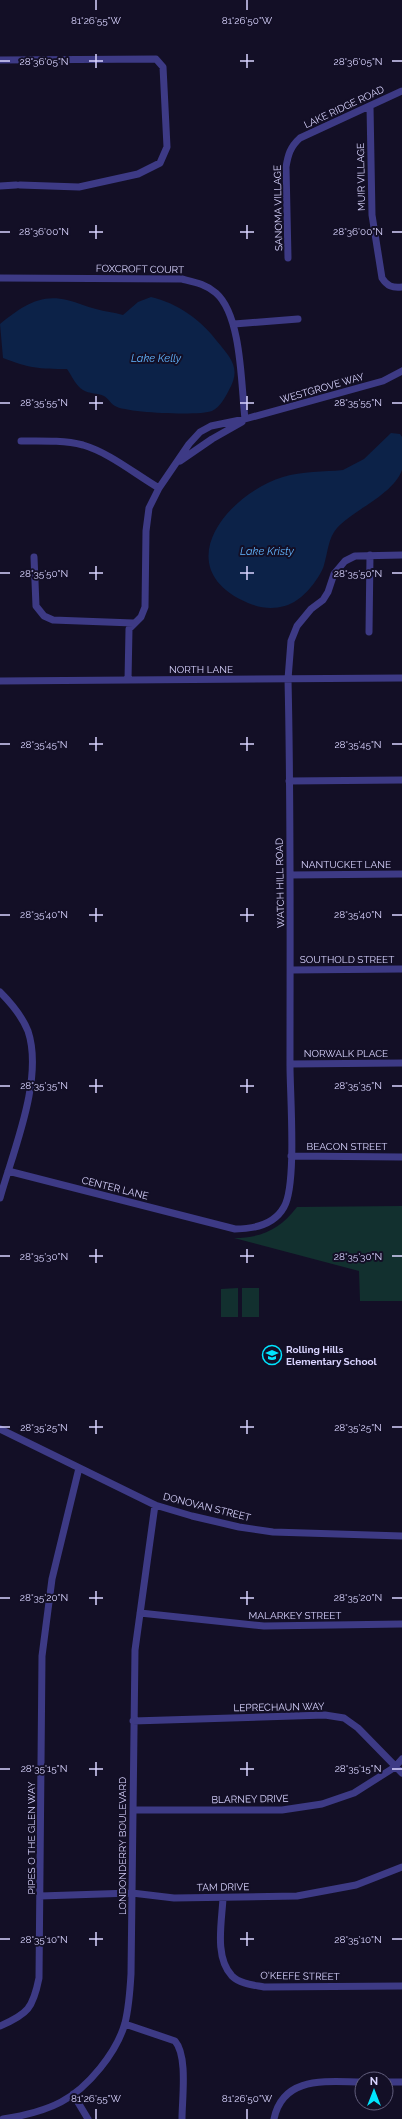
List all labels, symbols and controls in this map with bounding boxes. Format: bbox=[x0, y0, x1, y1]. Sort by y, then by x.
text: 81°26'55"W bbox=[71, 15, 122, 26]
text: 81°26'50"W bbox=[222, 15, 273, 26]
text: 28°36'05"N bbox=[19, 56, 69, 67]
text: 28°36'05"N bbox=[333, 56, 383, 67]
street label: LAKE RIDGE ROAD bbox=[302, 84, 386, 130]
street label: MUIR VILLAGE bbox=[355, 143, 367, 211]
street label: SANOMA VILLAGE bbox=[272, 165, 284, 251]
text: 28°36'00"N bbox=[19, 226, 69, 237]
text: 28°36'00"N bbox=[333, 226, 383, 237]
street label: FOXCROFT COURT bbox=[96, 263, 184, 275]
water label: Lake Kelly bbox=[131, 352, 182, 365]
street label: WESTGROVE WAY bbox=[279, 371, 366, 405]
text: 28°35'55"N bbox=[20, 397, 68, 408]
text: 28°35'55"N bbox=[334, 397, 382, 408]
water label: Lake Kristy bbox=[240, 545, 295, 558]
text: 28°35'50"N bbox=[20, 568, 68, 579]
text: 28°35'50"N bbox=[334, 568, 382, 579]
street label: NORTH LANE bbox=[169, 664, 233, 675]
text: 28°35'45"N bbox=[20, 739, 68, 750]
text: 28°35'45"N bbox=[334, 739, 382, 750]
street label: WATCH HILL ROAD bbox=[274, 838, 286, 928]
street label: NANTUCKET LANE bbox=[301, 859, 391, 870]
text: 28°35'40"N bbox=[20, 909, 68, 920]
text: 28°35'40"N bbox=[334, 909, 382, 920]
street label: SOUTHOLD STREET bbox=[300, 954, 394, 965]
street label: NORWALK PLACE bbox=[304, 1048, 388, 1059]
text: 28°35'35"N bbox=[20, 1080, 68, 1091]
text: 28°35'35"N bbox=[334, 1080, 382, 1091]
street label: BEACON STREET bbox=[307, 1141, 387, 1152]
street label: CENTER LANE bbox=[81, 1174, 149, 1202]
text: 28°35'30"N bbox=[20, 1251, 68, 1262]
text: 28°35'30"N bbox=[334, 1251, 382, 1262]
school or university icon: Rolling Hills Elementary School bbox=[261, 1344, 283, 1366]
place label: Rolling Hills Elementary School bbox=[286, 1344, 378, 1367]
text: 28°35'25"N bbox=[20, 1422, 68, 1433]
text: 28°35'25"N bbox=[334, 1422, 382, 1433]
street label: DONOVAN STREET bbox=[162, 1491, 252, 1523]
text: 28°35'20"N bbox=[20, 1592, 68, 1603]
text: 28°35'20"N bbox=[334, 1592, 382, 1603]
street label: MALARKEY STREET bbox=[249, 1610, 341, 1621]
street label: LEPRECHAUN WAY bbox=[233, 1701, 325, 1713]
text: 28°35'15"N bbox=[21, 1763, 67, 1774]
text: 28°35'15"N bbox=[335, 1763, 381, 1774]
street label: LONDONDERRY BOULEVARD bbox=[117, 1777, 128, 1915]
street label: PIPES O THE GLEN WAY bbox=[26, 1781, 37, 1894]
street label: BLARNEY DRIVE bbox=[211, 1793, 289, 1805]
street label: TAM DRIVE bbox=[197, 1881, 249, 1893]
text: 28°35'10"N bbox=[20, 1934, 68, 1945]
text: 28°35'10"N bbox=[334, 1934, 382, 1945]
street label: O'KEEFE STREET bbox=[260, 1970, 340, 1982]
north arrow bbox=[354, 2071, 394, 2111]
text: N bbox=[370, 2075, 378, 2088]
text: 81°26'55"W bbox=[71, 2093, 122, 2104]
text: 81°26'50"W bbox=[222, 2093, 273, 2104]

